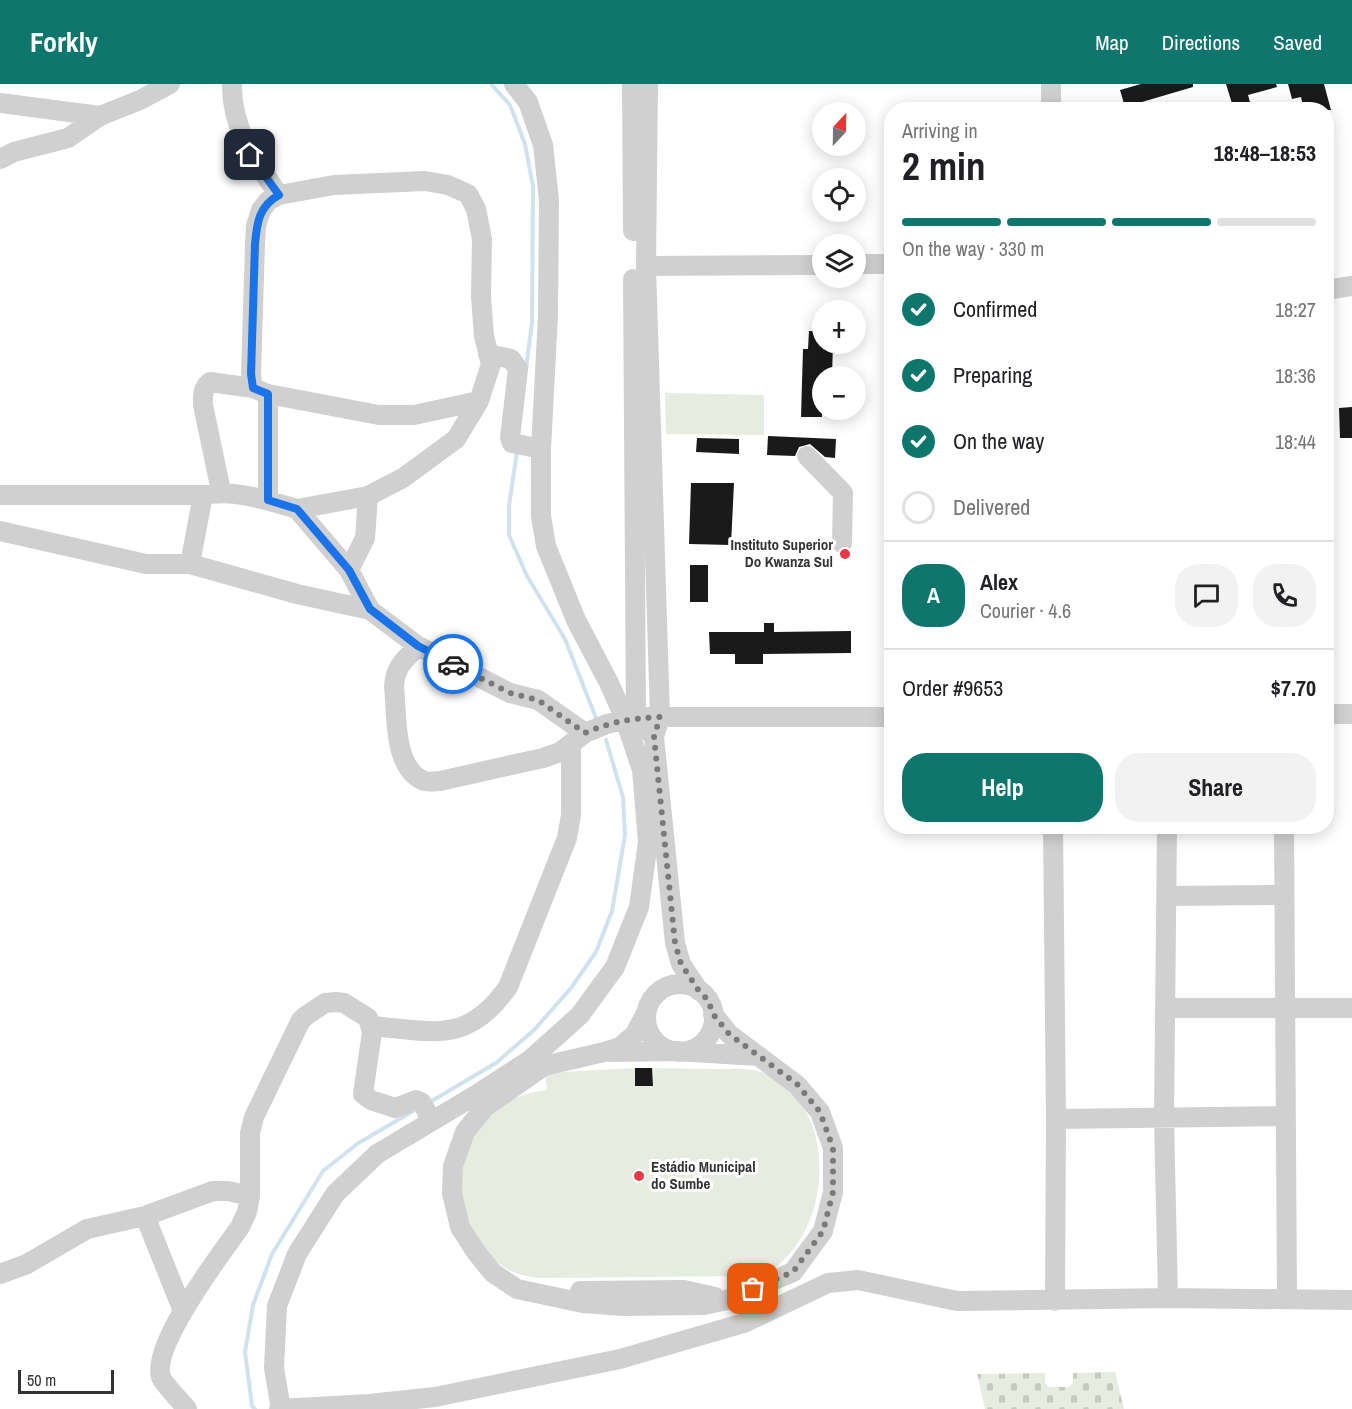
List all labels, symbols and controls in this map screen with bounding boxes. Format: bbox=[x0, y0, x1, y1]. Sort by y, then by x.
text: Forkly bbox=[30, 23, 98, 61]
text: Map bbox=[1095, 28, 1129, 57]
text: Directions bbox=[1162, 28, 1240, 57]
text: Saved bbox=[1273, 28, 1322, 57]
north arrow bbox=[812, 102, 866, 156]
map controls bbox=[812, 102, 866, 420]
text: Arriving in bbox=[902, 117, 978, 144]
pin bbox=[224, 129, 275, 180]
icon: home bbox=[233, 138, 266, 171]
text: 18:48–18:53 bbox=[1214, 138, 1316, 168]
text: 2 min bbox=[902, 140, 986, 192]
button: locate bbox=[812, 168, 866, 222]
button: layers bbox=[812, 234, 866, 288]
text: On the way · 330 m bbox=[902, 235, 1044, 262]
icon: check bbox=[902, 293, 935, 326]
text: Confirmed bbox=[953, 294, 1037, 324]
text: 18:27 bbox=[1275, 296, 1316, 323]
button: + bbox=[812, 300, 866, 354]
icon: check bbox=[902, 359, 935, 392]
text: Preparing bbox=[953, 360, 1032, 390]
text: 18:36 bbox=[1275, 362, 1316, 389]
button: − bbox=[812, 366, 866, 420]
icon: check bbox=[902, 425, 935, 458]
text: On the way bbox=[953, 426, 1044, 456]
text: 18:44 bbox=[1275, 428, 1316, 455]
text: Delivered bbox=[953, 492, 1030, 522]
place label: Instituto Superior Do Kwanza Sul bbox=[730, 534, 833, 572]
marker: Instituto Superior Do Kwanza Sul bbox=[838, 547, 852, 561]
button: chat bbox=[1175, 564, 1238, 627]
button: phone bbox=[1253, 564, 1316, 627]
text: Alex bbox=[980, 567, 1018, 597]
text: A bbox=[927, 580, 940, 610]
text: Courier · 4.6 bbox=[980, 597, 1071, 624]
courier bbox=[423, 634, 483, 694]
icon: car bbox=[437, 648, 470, 681]
text: Order #9653 bbox=[902, 673, 1003, 703]
text: $7.70 bbox=[1271, 673, 1316, 703]
button: Help bbox=[902, 753, 1103, 822]
button: Share bbox=[1115, 753, 1316, 822]
place label: Estádio Municipal do Sumbe bbox=[651, 1156, 756, 1194]
marker: Estádio Municipal do Sumbe bbox=[632, 1169, 646, 1183]
pin bbox=[727, 1263, 778, 1314]
icon: bag bbox=[736, 1272, 769, 1305]
scale bar bbox=[18, 1367, 114, 1394]
text: 50 m bbox=[27, 1369, 56, 1391]

